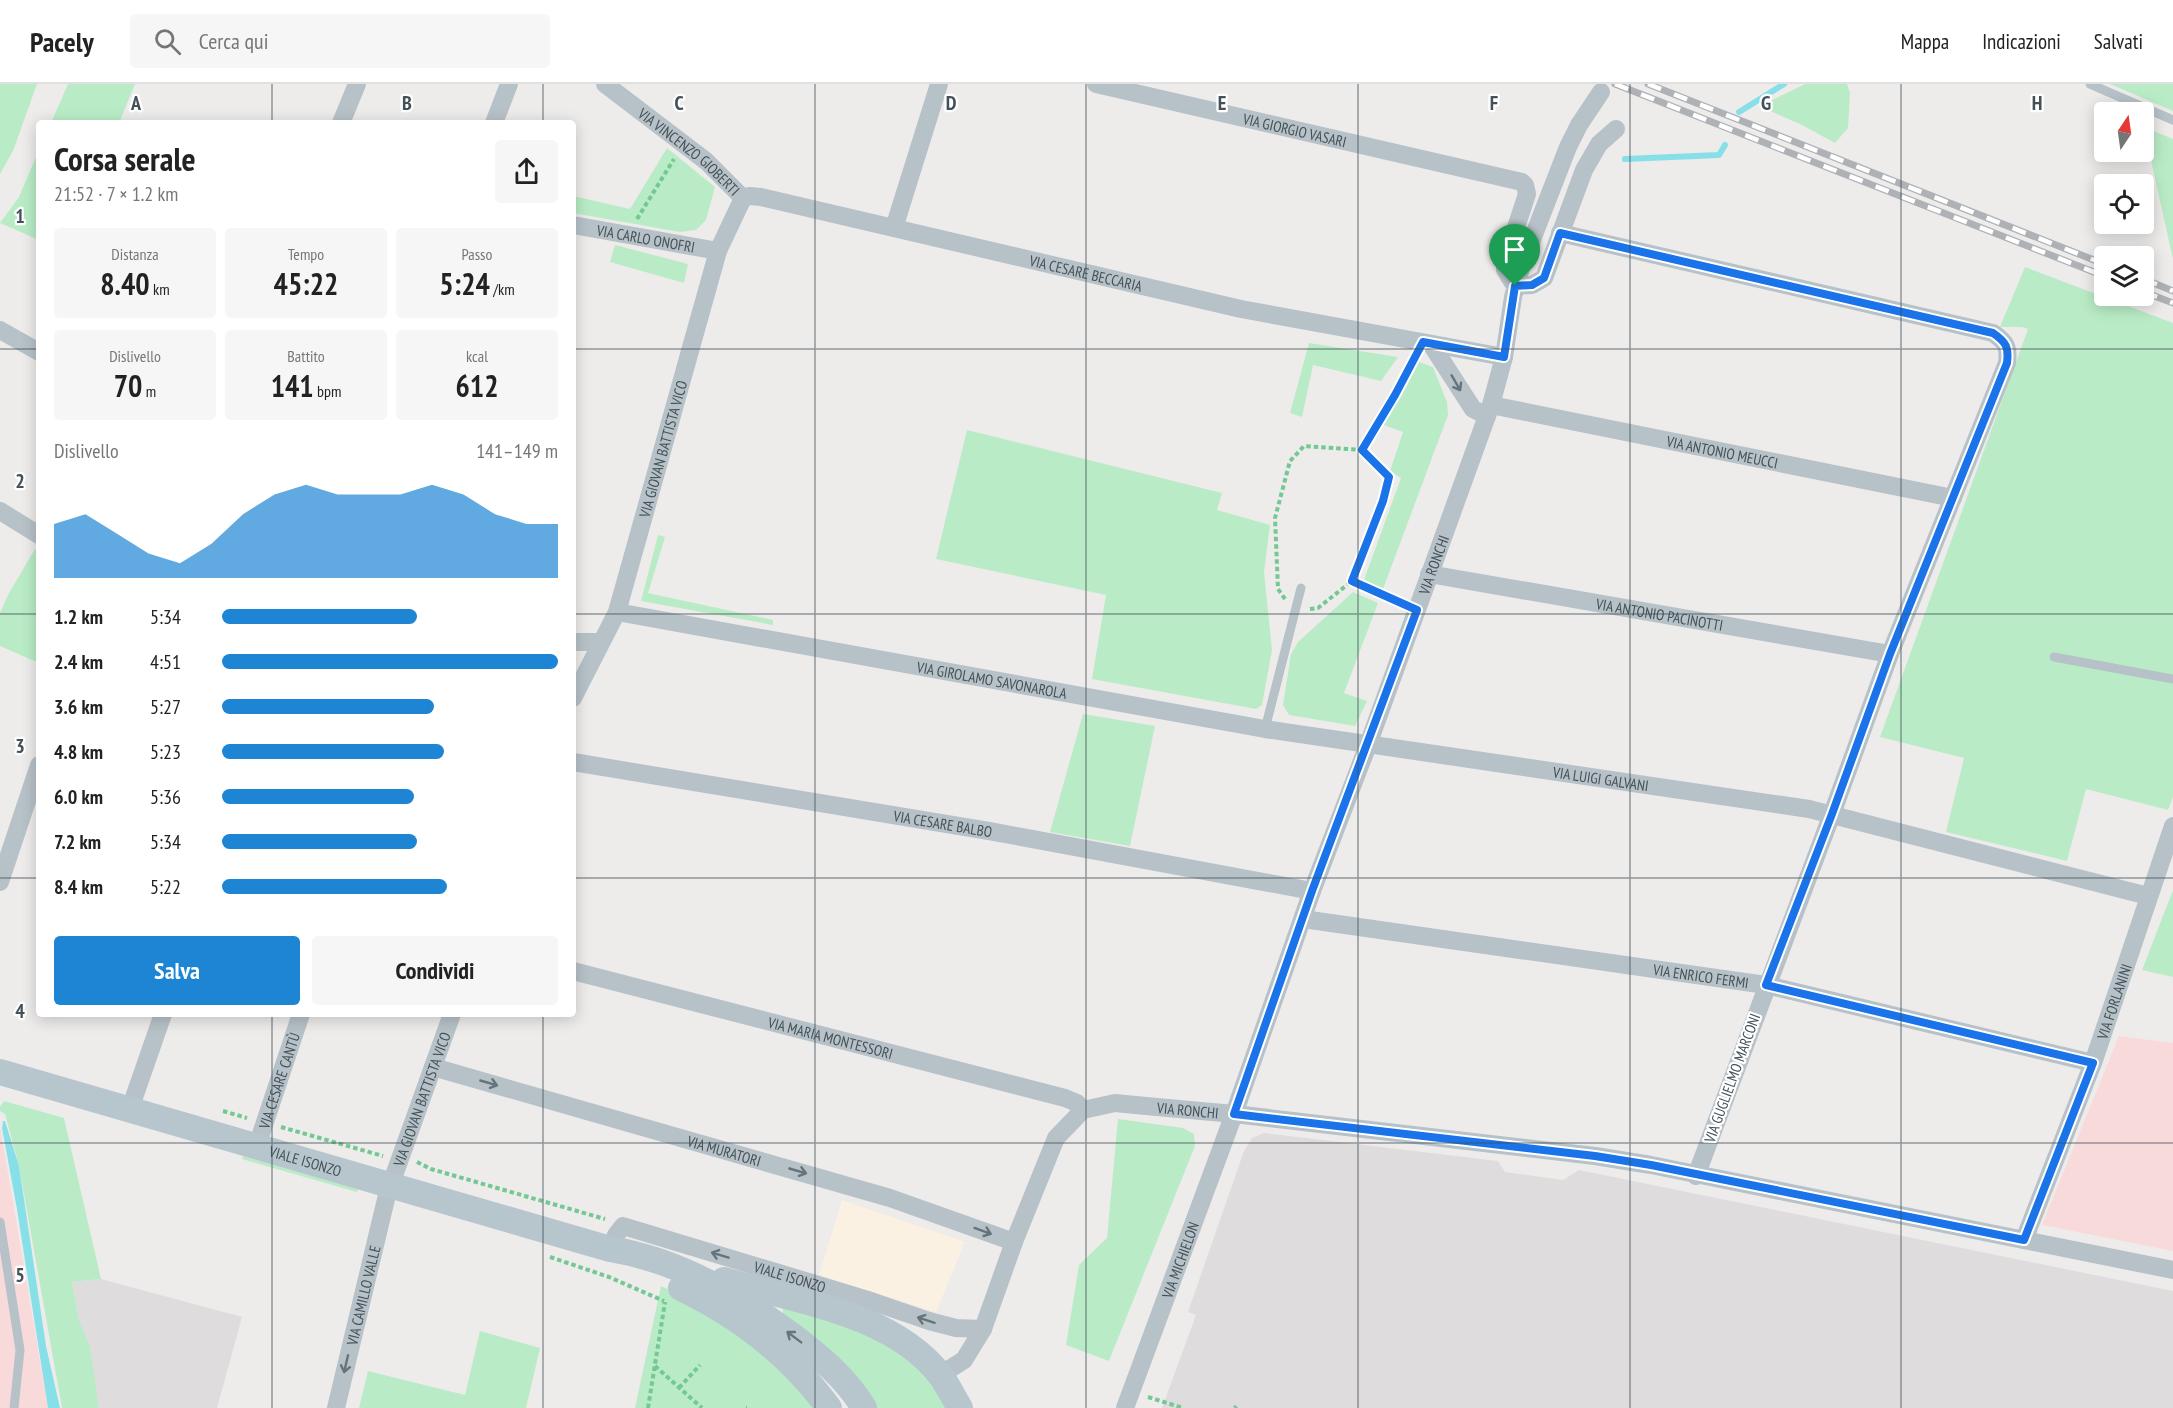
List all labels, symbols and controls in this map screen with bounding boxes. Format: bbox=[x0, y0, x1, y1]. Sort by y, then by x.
search box bbox=[130, 14, 550, 68]
text: Pacely bbox=[30, 23, 94, 60]
icon: search bbox=[151, 25, 184, 58]
text: Cerca qui bbox=[199, 27, 268, 55]
text: Mappa bbox=[1901, 28, 1949, 55]
text: Indicazioni bbox=[1982, 28, 2061, 55]
text: Salvati bbox=[2094, 28, 2143, 55]
text: A bbox=[130, 90, 142, 116]
text: B bbox=[402, 90, 412, 116]
text: D bbox=[946, 90, 957, 116]
text: E bbox=[1218, 90, 1226, 116]
text: F bbox=[1490, 90, 1498, 116]
text: G bbox=[1761, 90, 1771, 116]
text: H bbox=[2032, 90, 2042, 116]
north arrow bbox=[2094, 102, 2154, 162]
map controls bbox=[2094, 102, 2154, 306]
street label: VIA VINCENZO GIOBERTI bbox=[634, 104, 744, 200]
street label: VIA GIORGIO VASARI bbox=[1240, 108, 1349, 151]
text: Corsa serale bbox=[54, 137, 196, 180]
button: share bbox=[495, 140, 558, 203]
button: locate bbox=[2094, 174, 2154, 234]
text: 21:52 · 7 × 1.2 km bbox=[54, 181, 178, 207]
text: 1 bbox=[15, 203, 25, 229]
street label: VIA CARLO ONOFRI bbox=[594, 220, 696, 256]
pin bbox=[1489, 224, 1540, 286]
icon: arrive bbox=[1498, 233, 1531, 266]
text: Distanza bbox=[111, 244, 159, 264]
text: Tempo bbox=[288, 244, 324, 264]
text: Passo bbox=[462, 244, 492, 264]
button: layers bbox=[2094, 246, 2154, 306]
street label: VIA CESARE BECCARIA bbox=[1027, 250, 1145, 295]
text: 8.40 bbox=[100, 264, 150, 303]
text: 45:22 bbox=[274, 264, 338, 303]
text: 5:24 bbox=[439, 264, 490, 303]
text: km bbox=[150, 279, 170, 299]
text: /km bbox=[490, 279, 515, 299]
text: Dislivello bbox=[109, 346, 161, 366]
text: Battito bbox=[287, 346, 325, 366]
text: kcal bbox=[466, 346, 488, 366]
text: 70 bbox=[114, 366, 142, 405]
text: 141 bbox=[271, 366, 314, 405]
text: 612 bbox=[455, 366, 499, 405]
one-way arrow bbox=[1450, 374, 1462, 391]
street label: VIA GIOVAN BATTISTA VICO bbox=[634, 378, 691, 520]
text: m bbox=[142, 381, 156, 401]
text: bpm bbox=[314, 381, 341, 401]
street label: VIA ANTONIO MEUCCI bbox=[1664, 431, 1780, 472]
text: Dislivello bbox=[54, 438, 119, 464]
text: 141–149 m bbox=[476, 438, 558, 464]
text: 2 bbox=[15, 468, 25, 494]
street label: VIA RONCHI bbox=[1413, 532, 1453, 598]
street label: VIA ANTONIO PACINOTTI bbox=[1594, 593, 1725, 634]
text: 1.2 km bbox=[54, 604, 103, 630]
text: 5:34 bbox=[150, 604, 181, 630]
text: 2.4 km bbox=[54, 649, 103, 675]
text: 4:51 bbox=[150, 649, 181, 675]
street label: VIA GIROLAMO SAVONAROLA bbox=[914, 657, 1069, 703]
text: 3.6 km bbox=[54, 694, 103, 720]
text: 5:27 bbox=[150, 694, 181, 720]
text: 3 bbox=[15, 733, 25, 759]
text: 4.8 km bbox=[54, 739, 103, 765]
text: 5:23 bbox=[150, 739, 181, 765]
street label: VIA LUIGI GALVANI bbox=[1551, 762, 1650, 795]
text: 6.0 km bbox=[54, 784, 103, 810]
text: 5:36 bbox=[150, 784, 181, 810]
street label: VIA CESARE BALBO bbox=[891, 806, 994, 841]
text: 7.2 km bbox=[54, 829, 101, 855]
text: 5:34 bbox=[150, 829, 181, 855]
text: 8.4 km bbox=[54, 874, 103, 900]
text: 5:22 bbox=[150, 874, 181, 900]
button: Salva bbox=[54, 936, 300, 1005]
button: Condividi bbox=[312, 936, 558, 1005]
street label: VIA ENRICO FERMI bbox=[1651, 959, 1750, 992]
street label: VIA FORLANINI bbox=[2092, 961, 2135, 1043]
text: 4 bbox=[15, 998, 25, 1024]
street label: VIA GUGLIELMO MARCONI bbox=[1699, 1011, 1764, 1146]
street label: VIA MARIA MONTESSORI bbox=[765, 1012, 895, 1063]
street label: VIA GIOVAN BATTISTA VICO bbox=[388, 1029, 454, 1170]
street label: VIA CESARE CANTÙ bbox=[254, 1030, 304, 1132]
one-way arrow bbox=[479, 1078, 498, 1089]
street label: VIA RONCHI bbox=[1155, 1097, 1219, 1122]
street label: VIA MURATORI bbox=[684, 1131, 763, 1170]
street label: VIALE ISONZO bbox=[266, 1141, 344, 1180]
one-way arrow bbox=[788, 1166, 807, 1177]
street label: VIA MICHIELON bbox=[1157, 1219, 1203, 1302]
one-way arrow bbox=[973, 1227, 992, 1238]
street label: VIA CAMILLO VALLE bbox=[342, 1243, 384, 1348]
one-way arrow bbox=[711, 1249, 730, 1260]
street label: VIALE ISONZO bbox=[751, 1256, 828, 1296]
text: 5 bbox=[15, 1262, 25, 1288]
one-way arrow bbox=[917, 1313, 936, 1324]
one-way arrow bbox=[786, 1331, 802, 1344]
one-way arrow bbox=[340, 1354, 352, 1373]

